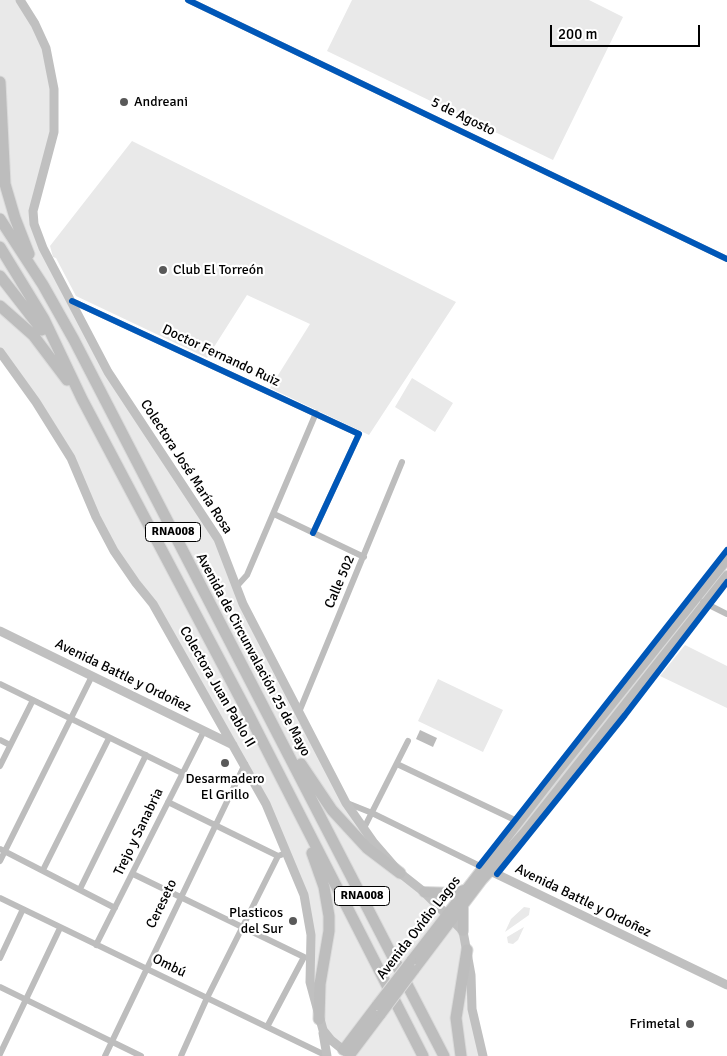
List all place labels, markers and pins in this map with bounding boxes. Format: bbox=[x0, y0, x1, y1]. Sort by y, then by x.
place label: Andreani bbox=[134, 94, 188, 110]
marker: Andreani bbox=[118, 96, 130, 108]
place label: Club El Torreón bbox=[173, 262, 264, 278]
marker: Club El Torreón bbox=[157, 264, 169, 276]
marker: Desarmadero El Grillo bbox=[219, 757, 231, 769]
place label: Desarmadero El Grillo bbox=[185, 771, 265, 804]
place label: Plasticos del Sur bbox=[229, 905, 283, 938]
marker: Plasticos del Sur bbox=[287, 915, 299, 927]
place label: Frimetal bbox=[630, 1016, 680, 1032]
marker: Frimetal bbox=[684, 1018, 696, 1030]

